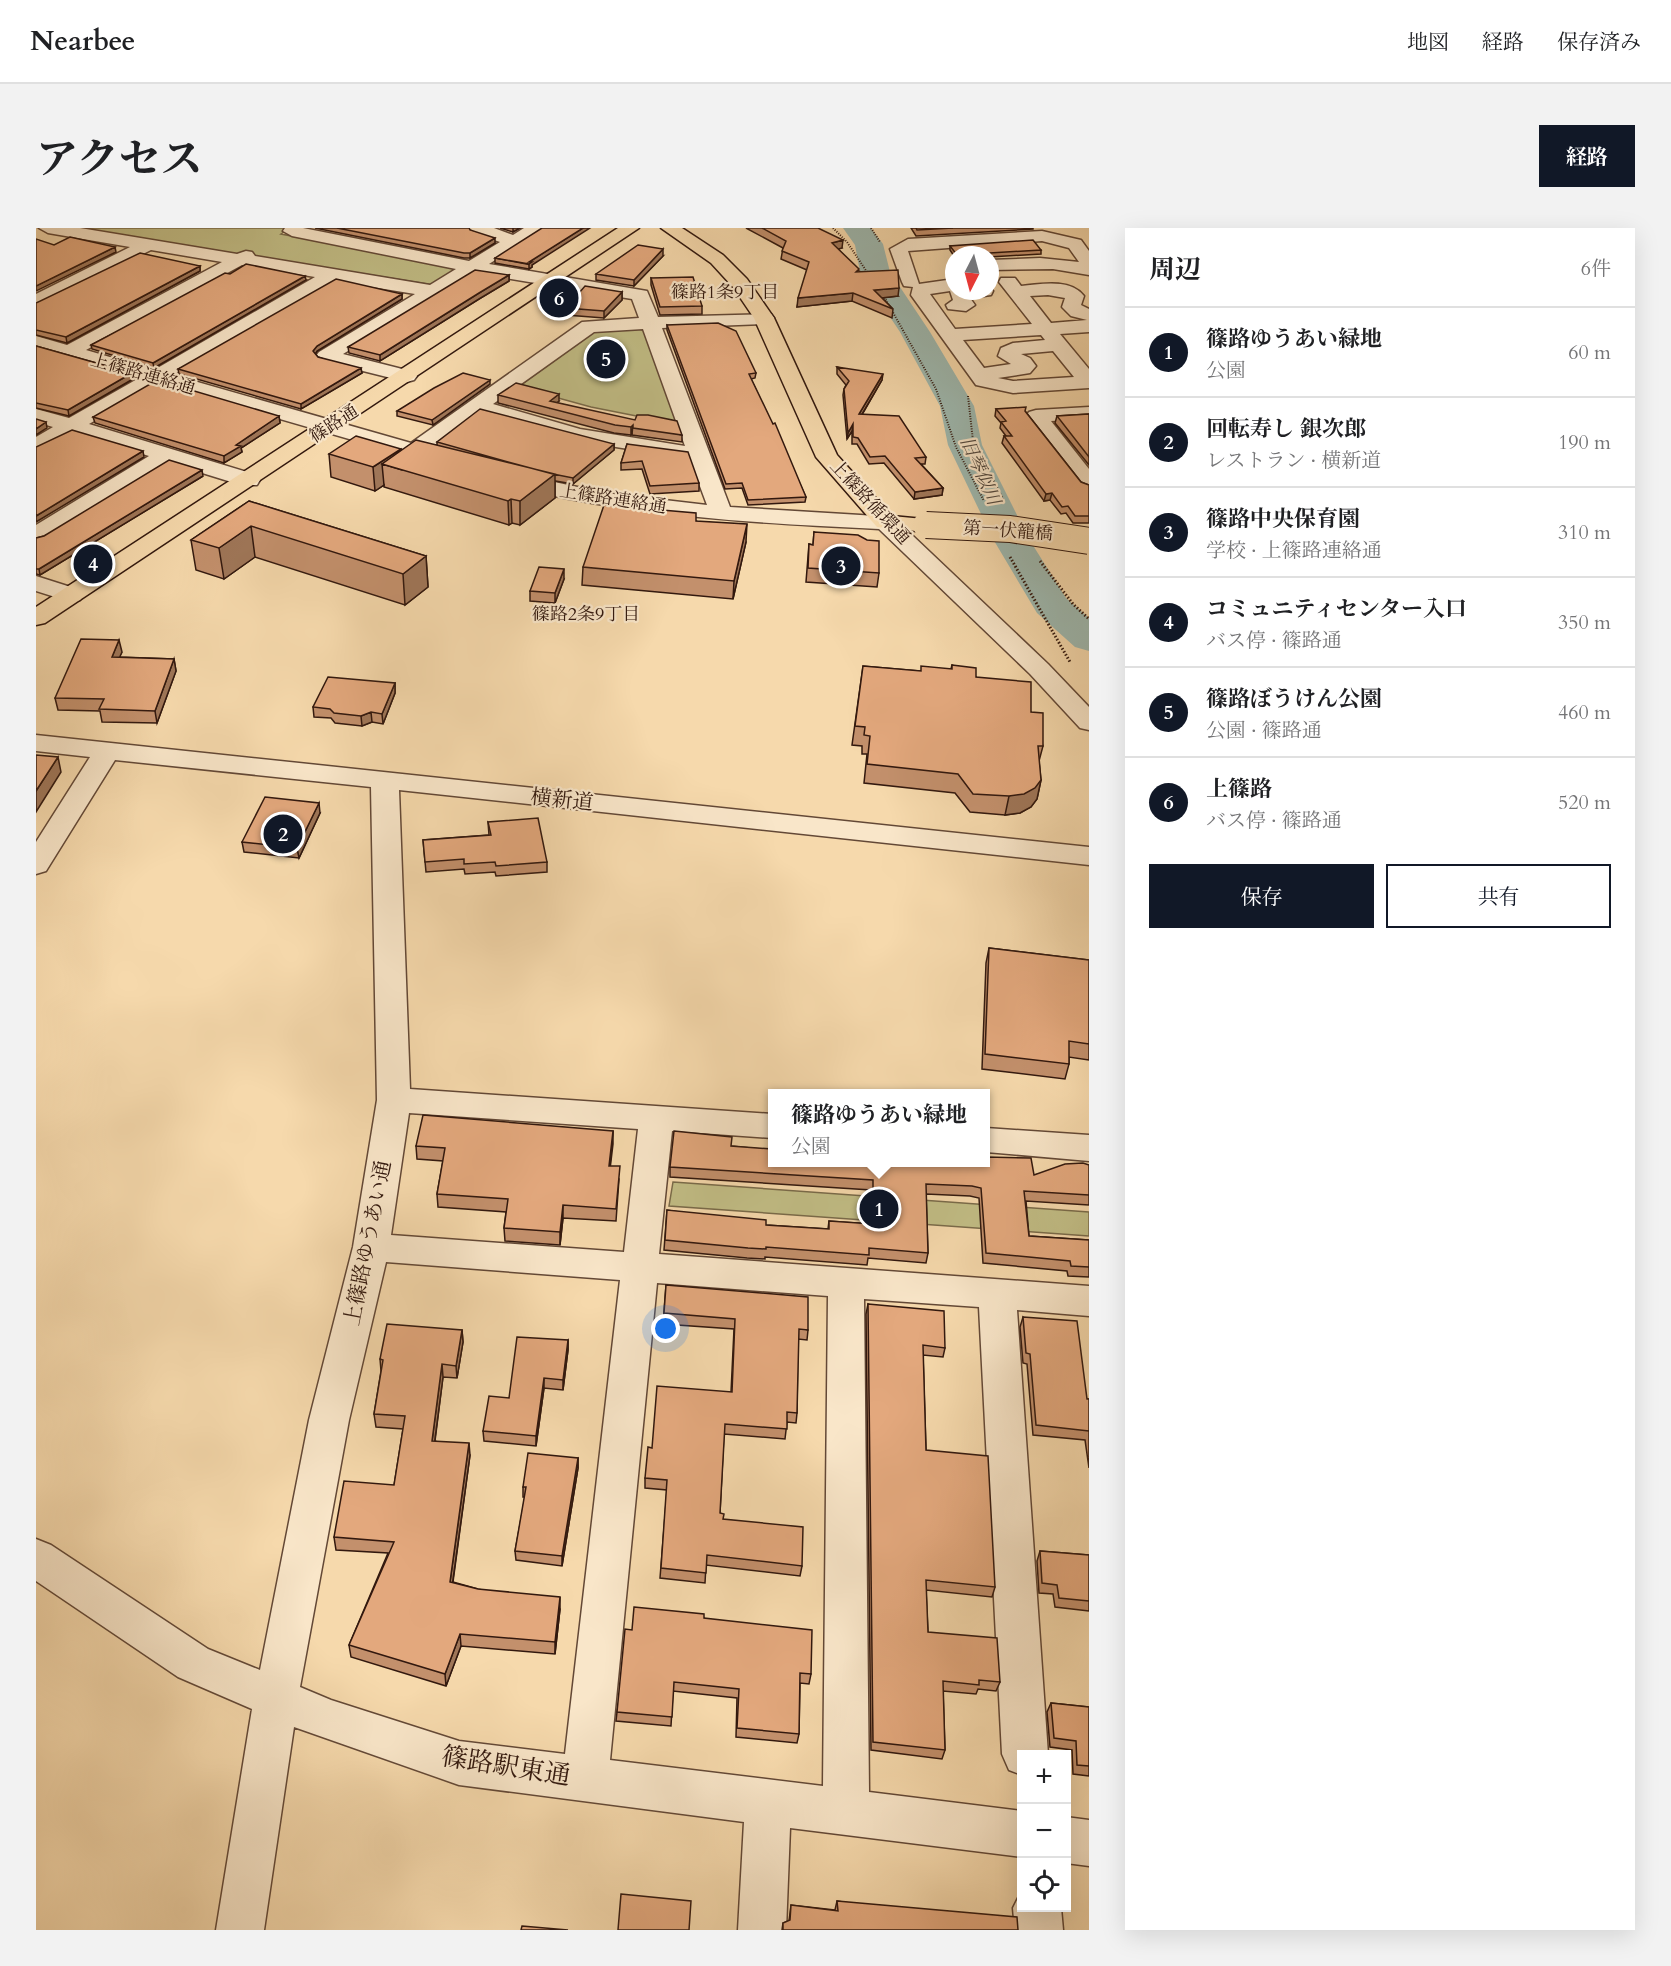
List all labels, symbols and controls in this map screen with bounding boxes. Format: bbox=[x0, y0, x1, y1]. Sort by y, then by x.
text: Nearbee bbox=[30, 22, 135, 60]
text: 地図 bbox=[1407, 28, 1449, 57]
text: 経路 bbox=[1482, 28, 1524, 57]
text: 保存済み bbox=[1557, 28, 1641, 57]
button: 経路 bbox=[1539, 125, 1635, 187]
text: アクセス bbox=[36, 131, 203, 188]
north arrow bbox=[945, 246, 999, 300]
text: 周辺 bbox=[1149, 252, 1201, 287]
text: 6件 bbox=[1581, 255, 1611, 282]
pin: 6 bbox=[540, 276, 578, 320]
district label: 篠路1条9丁目 bbox=[671, 280, 779, 305]
text: 篠路ゆうあい緑地 bbox=[1206, 324, 1382, 354]
pin: 5 bbox=[586, 336, 626, 382]
text: 1 bbox=[1163, 339, 1174, 366]
text: 60 m bbox=[1568, 339, 1611, 366]
street label: 上篠路連絡通 bbox=[88, 347, 198, 401]
text: 公園 bbox=[1206, 357, 1246, 384]
street label: 篠路通 bbox=[305, 399, 363, 449]
text: 回転寿し 銀次郎 bbox=[1206, 414, 1366, 444]
text: 2 bbox=[1163, 429, 1174, 456]
text: 190 m bbox=[1558, 429, 1611, 456]
water label: 旧琴似川 bbox=[954, 433, 1007, 511]
text: レストラン · 横新道 bbox=[1206, 447, 1381, 474]
street label: 上篠路循環通 bbox=[824, 454, 916, 550]
street label: 上篠路連絡通 bbox=[558, 478, 668, 520]
text: 篠路中央保育園 bbox=[1206, 504, 1360, 534]
street label: 第一伏籠橋 bbox=[962, 515, 1054, 547]
text: 3 bbox=[1163, 519, 1174, 546]
text: 310 m bbox=[1558, 519, 1611, 546]
text: 学校 · 上篠路連絡通 bbox=[1206, 537, 1382, 564]
pin: 4 bbox=[74, 542, 112, 586]
pin: 3 bbox=[822, 544, 860, 588]
text: コミュニティセンター入口 bbox=[1206, 594, 1467, 624]
district label: 篠路2条9丁目 bbox=[532, 602, 640, 627]
text: 4 bbox=[1163, 609, 1174, 636]
text: 350 m bbox=[1558, 609, 1611, 636]
text: バス停 · 篠路通 bbox=[1206, 627, 1342, 654]
text: 篠路ぼうけん公園 bbox=[1206, 684, 1382, 714]
text: 5 bbox=[1163, 699, 1174, 726]
text: 460 m bbox=[1558, 699, 1611, 726]
text: 公園 · 篠路通 bbox=[1206, 717, 1322, 744]
text: 上篠路 bbox=[1206, 774, 1272, 804]
street label: 横新道 bbox=[529, 782, 595, 818]
text: 6 bbox=[1163, 789, 1174, 816]
text: 520 m bbox=[1558, 789, 1611, 816]
text: バス停 · 篠路通 bbox=[1206, 807, 1342, 834]
pin: 2 bbox=[264, 812, 302, 856]
button: 保存 bbox=[1149, 864, 1374, 928]
button: 共有 bbox=[1386, 864, 1611, 928]
popup bbox=[768, 1089, 990, 1167]
text: 篠路ゆうあい緑地 bbox=[791, 1100, 967, 1130]
text: 公園 bbox=[791, 1133, 831, 1160]
street label: 上篠路ゆうあい通 bbox=[338, 1158, 398, 1328]
pin: 1 bbox=[860, 1186, 898, 1232]
your location bbox=[651, 1314, 680, 1343]
street label: 篠路駅東通 bbox=[439, 1739, 573, 1793]
map controls bbox=[1017, 1750, 1071, 1912]
button: + bbox=[1017, 1750, 1071, 1804]
button: − bbox=[1017, 1804, 1071, 1858]
button: locate bbox=[1017, 1858, 1071, 1912]

